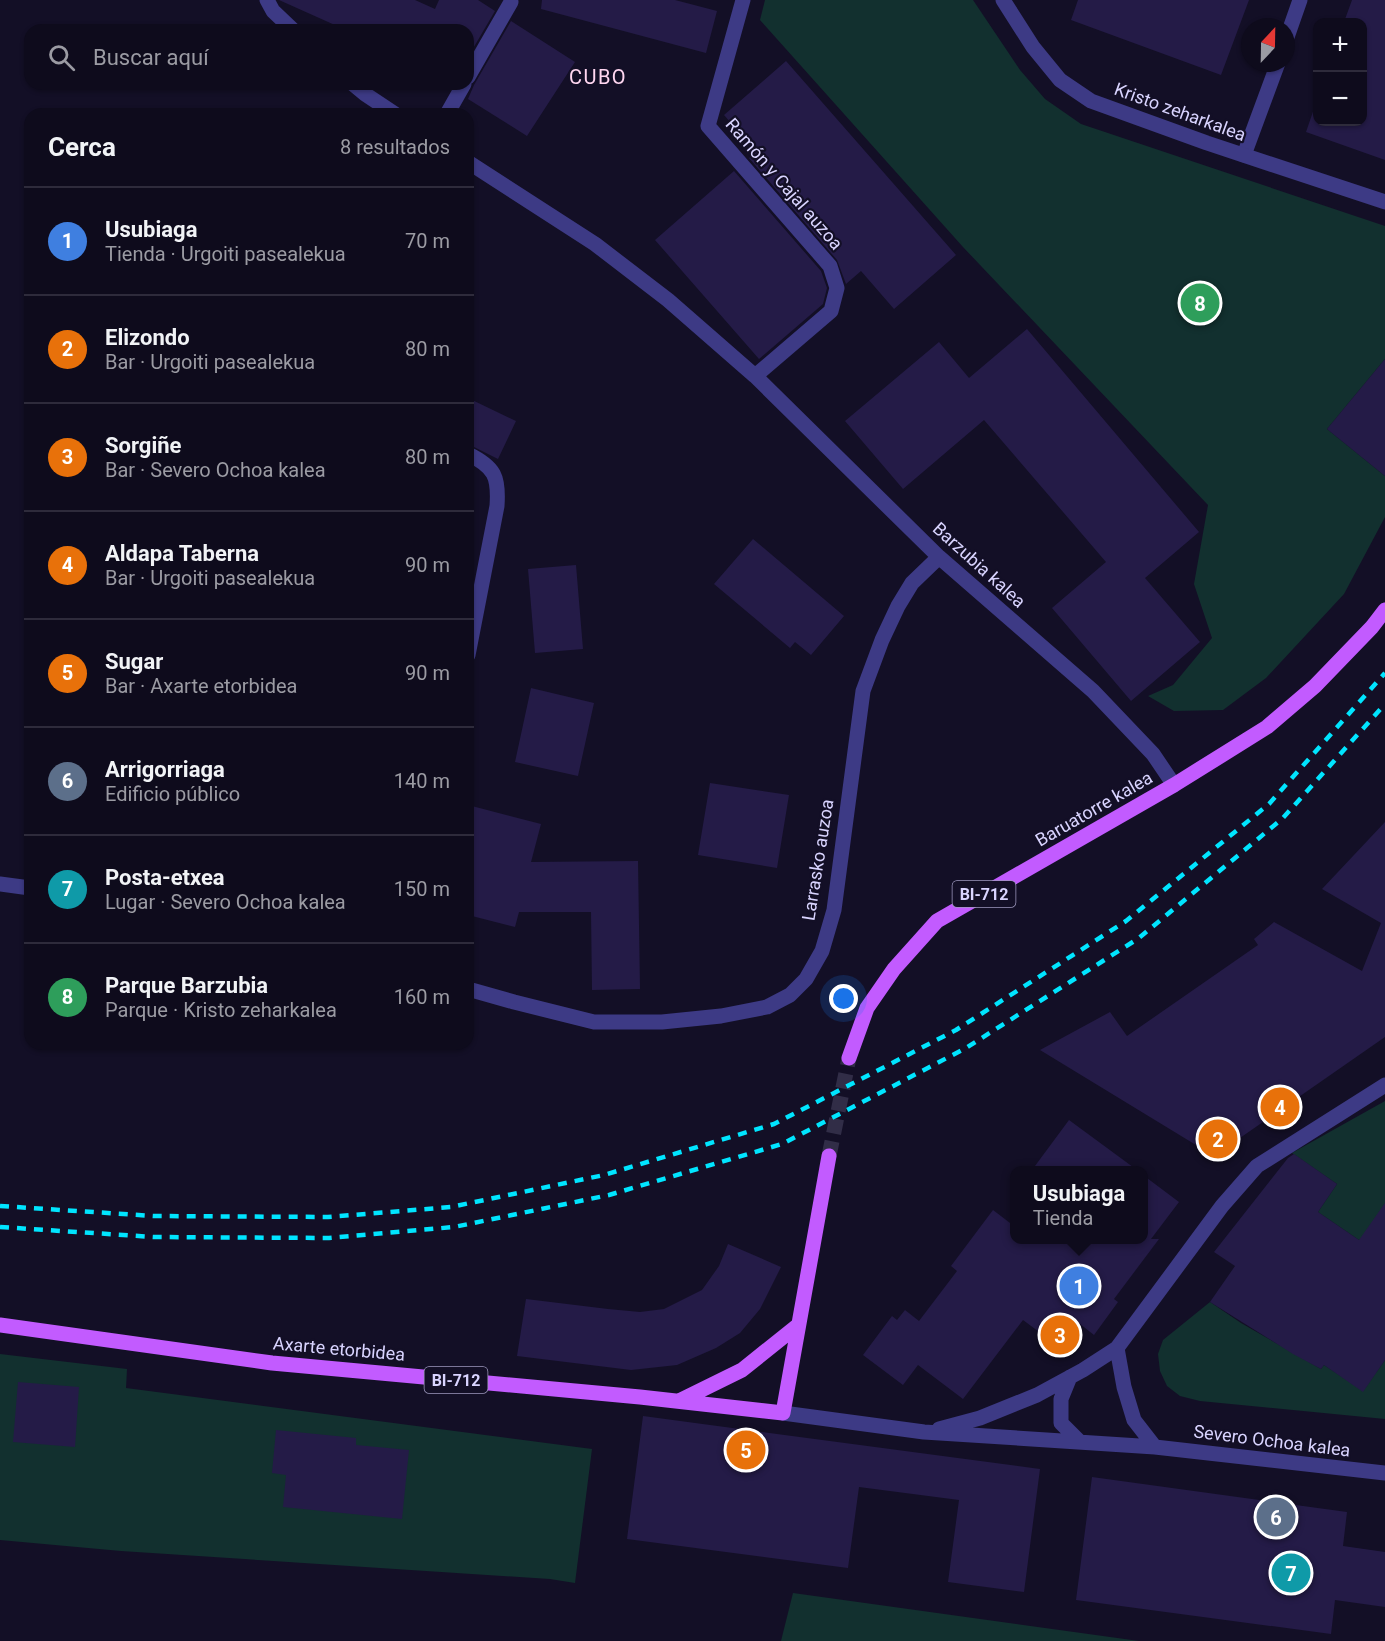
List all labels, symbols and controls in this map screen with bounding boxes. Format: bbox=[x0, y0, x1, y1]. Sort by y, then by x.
north arrow bbox=[1241, 18, 1295, 72]
map controls bbox=[1313, 18, 1367, 126]
button: + bbox=[1313, 18, 1367, 72]
search box bbox=[24, 24, 474, 90]
icon: search bbox=[45, 41, 78, 74]
text: Buscar aquí bbox=[93, 45, 209, 70]
district label: CUBO bbox=[569, 65, 627, 89]
button: − bbox=[1313, 72, 1367, 126]
street label: Kristo zeharkalea bbox=[1112, 78, 1249, 145]
street label: Ramón y Cajal auzoa bbox=[722, 114, 847, 254]
text: Cerca bbox=[48, 132, 116, 162]
text: 8 resultados bbox=[340, 135, 450, 159]
text: Usubiaga bbox=[105, 217, 197, 242]
text: 1 bbox=[62, 229, 73, 253]
text: 70 m bbox=[405, 229, 450, 253]
text: Tienda · Urgoiti pasealekua bbox=[105, 242, 346, 266]
pin: 8 bbox=[1180, 280, 1220, 326]
text: Elizondo bbox=[105, 325, 190, 350]
text: 2 bbox=[62, 337, 73, 361]
text: 80 m bbox=[405, 337, 450, 361]
text: Bar · Urgoiti pasealekua bbox=[105, 350, 315, 374]
text: Sorgiñe bbox=[105, 433, 181, 458]
text: 3 bbox=[62, 445, 73, 469]
text: 80 m bbox=[405, 445, 450, 469]
text: Bar · Severo Ochoa kalea bbox=[105, 458, 326, 482]
street label: Barzubia kalea bbox=[929, 518, 1030, 612]
text: Aldapa Taberna bbox=[105, 541, 259, 566]
text: 4 bbox=[62, 553, 73, 577]
text: 90 m bbox=[405, 553, 450, 577]
text: Bar · Urgoiti pasealekua bbox=[105, 566, 315, 590]
text: Sugar bbox=[105, 649, 163, 674]
text: 5 bbox=[62, 661, 73, 685]
text: 90 m bbox=[405, 661, 450, 685]
text: Bar · Axarte etorbidea bbox=[105, 674, 297, 698]
text: Arrigorriaga bbox=[105, 757, 225, 782]
street label: Baruatorre kalea bbox=[1032, 767, 1156, 851]
text: 6 bbox=[62, 769, 73, 793]
text: 140 m bbox=[394, 769, 450, 793]
text: Edificio público bbox=[105, 782, 240, 806]
street label: Larrasko auzoa bbox=[798, 798, 837, 922]
text: Posta-etxea bbox=[105, 865, 225, 890]
text: 7 bbox=[62, 877, 73, 901]
text: 150 m bbox=[394, 877, 450, 901]
road number: BI-712 bbox=[952, 881, 1016, 907]
text: Lugar · Severo Ochoa kalea bbox=[105, 890, 346, 914]
text: Parque Barzubia bbox=[105, 973, 268, 998]
your location bbox=[829, 984, 858, 1013]
text: 8 bbox=[62, 985, 73, 1009]
text: 160 m bbox=[394, 985, 450, 1009]
text: Parque · Kristo zeharkalea bbox=[105, 998, 337, 1022]
pin: 4 bbox=[1260, 1084, 1300, 1130]
pin: 2 bbox=[1198, 1116, 1238, 1162]
popup bbox=[1010, 1166, 1148, 1244]
text: Usubiaga bbox=[1033, 1181, 1125, 1206]
text: Tienda bbox=[1033, 1206, 1093, 1230]
pin: 1 bbox=[1060, 1264, 1098, 1308]
pin: 3 bbox=[1040, 1312, 1080, 1358]
street label: Axarte etorbidea bbox=[272, 1332, 406, 1365]
road number: BI-712 bbox=[424, 1367, 488, 1393]
street label: Severo Ochoa kalea bbox=[1192, 1420, 1352, 1461]
pin: 5 bbox=[726, 1428, 766, 1472]
pin: 6 bbox=[1256, 1494, 1296, 1540]
pin: 7 bbox=[1272, 1550, 1310, 1596]

